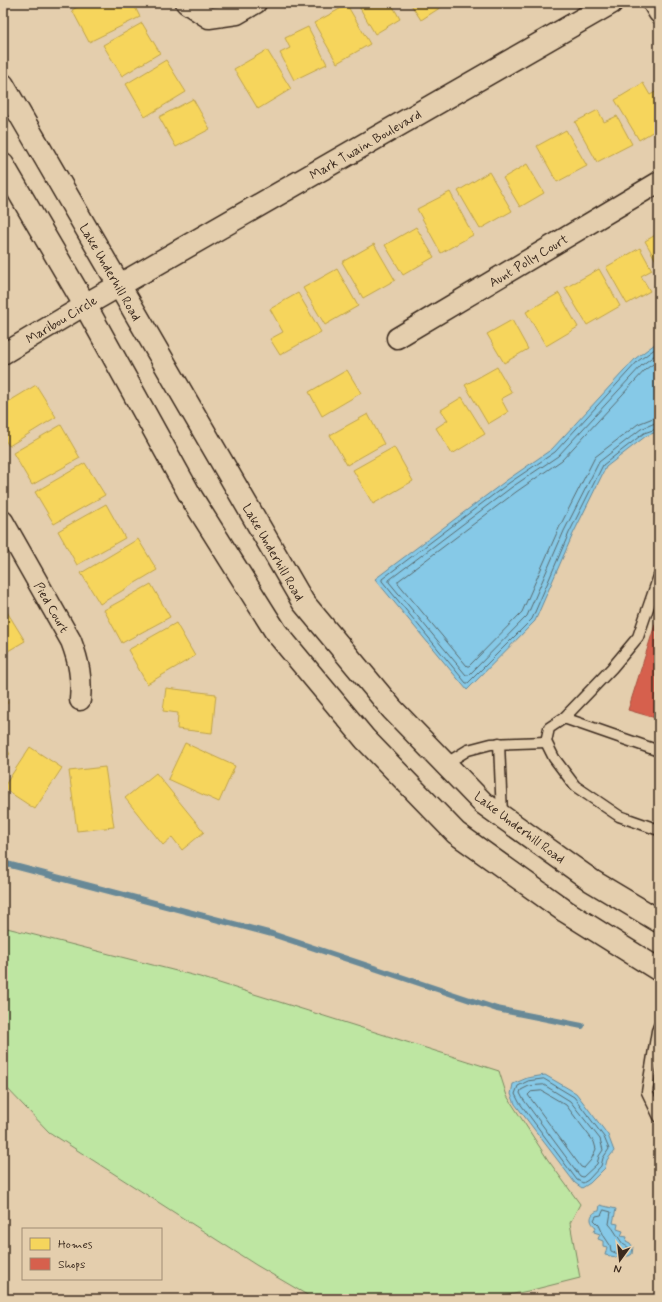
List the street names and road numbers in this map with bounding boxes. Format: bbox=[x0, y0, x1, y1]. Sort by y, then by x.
street label: Mark Twain Boulevard bbox=[307, 106, 425, 184]
street label: Lake Underhill Road bbox=[75, 221, 144, 324]
street label: Aunt Polly Court bbox=[486, 231, 571, 292]
street label: Maribou Circle bbox=[23, 292, 101, 348]
street label: Lake Underhill Road bbox=[238, 501, 307, 604]
street label: Pied Court bbox=[29, 579, 72, 636]
street label: Lake Underhill Road bbox=[470, 788, 568, 868]

